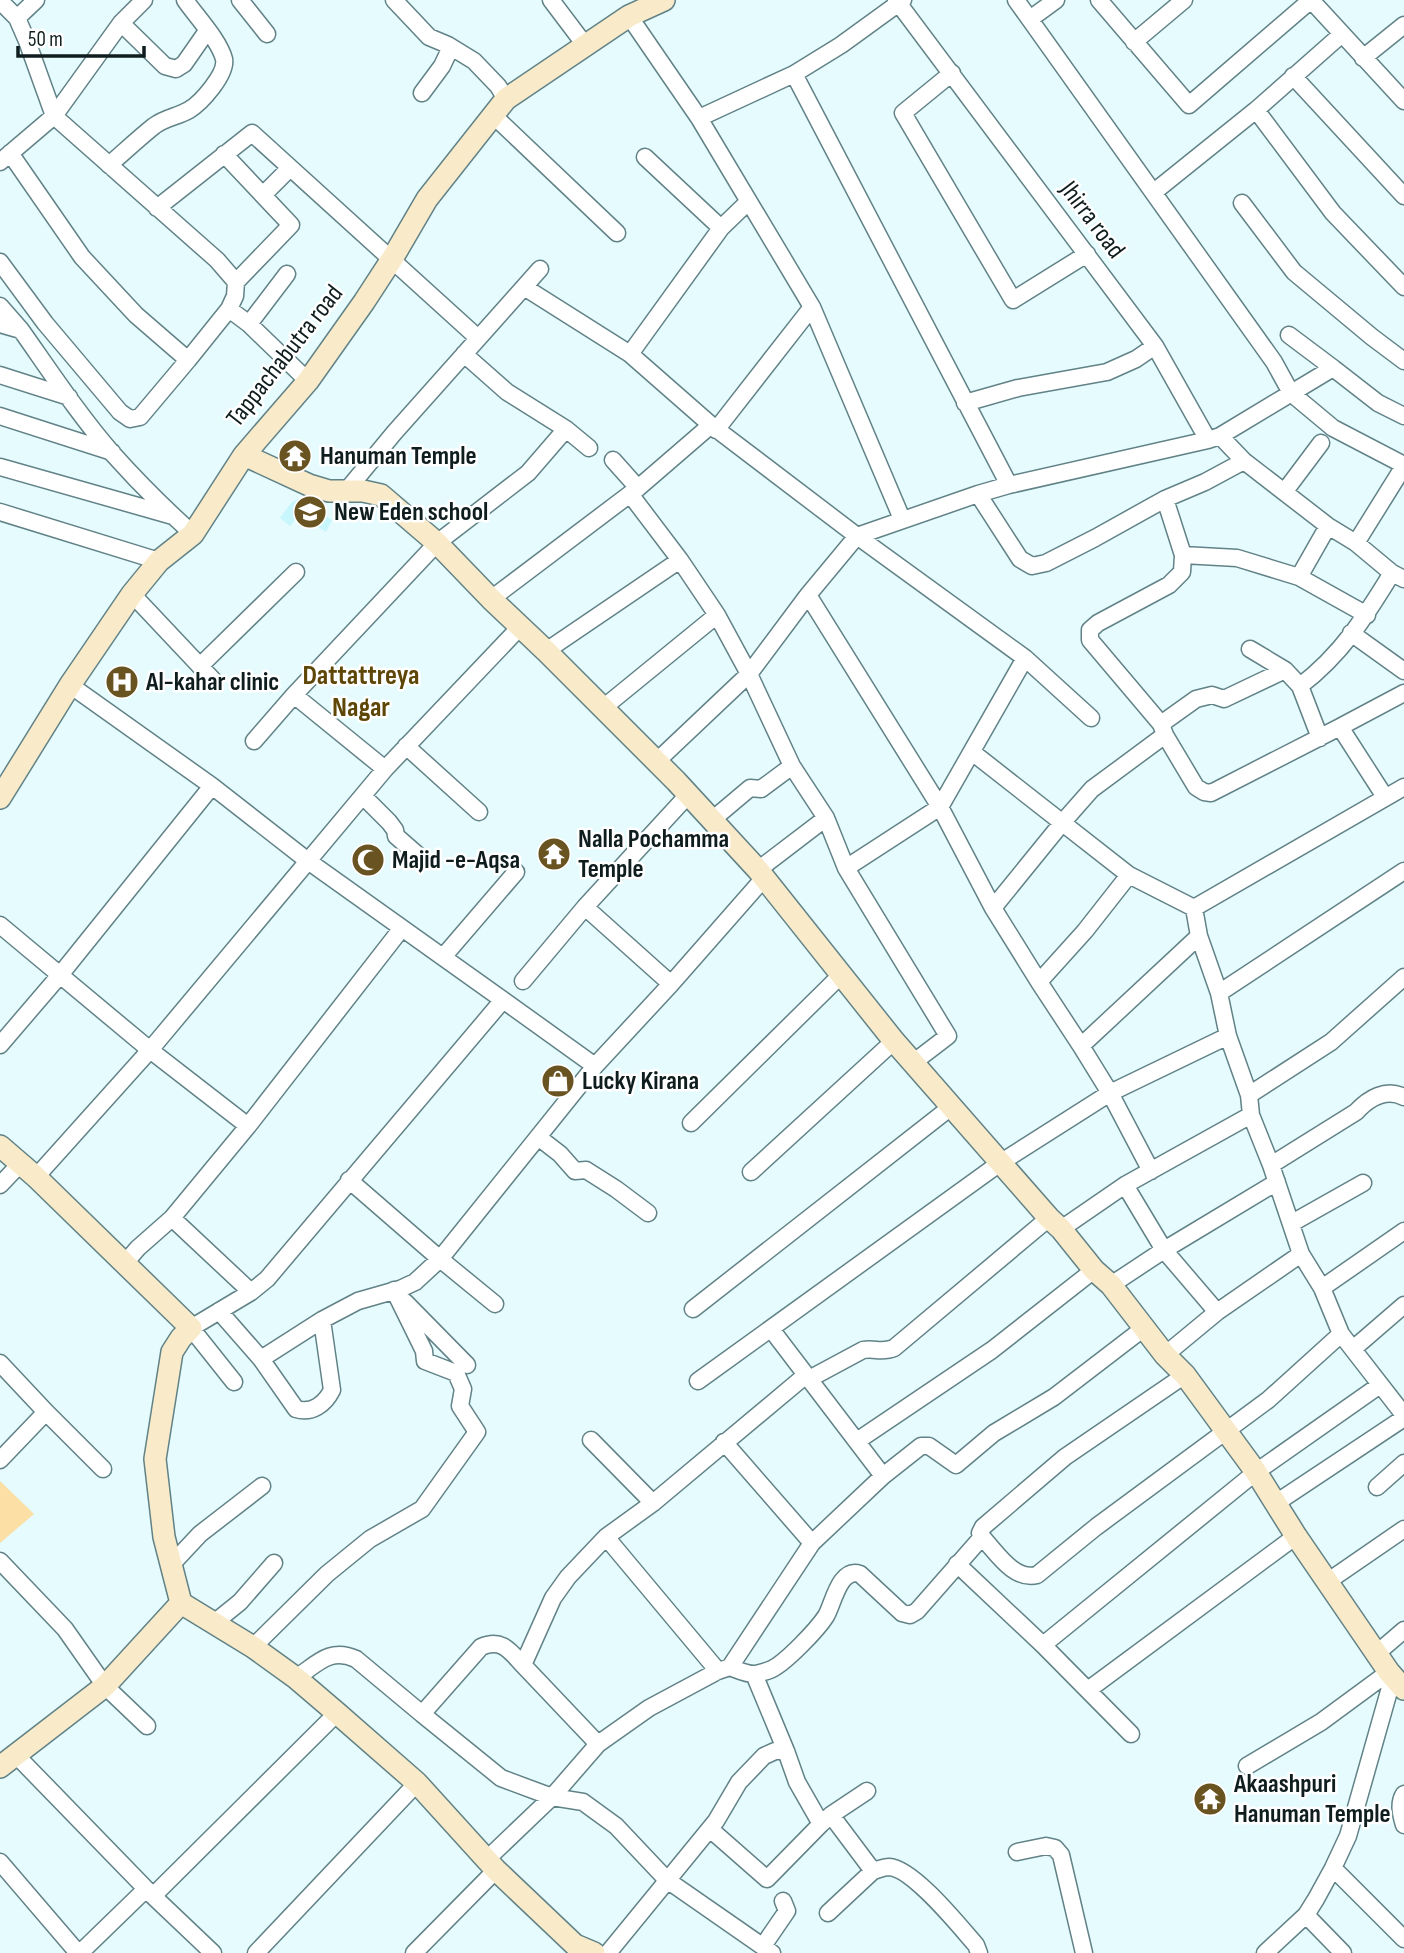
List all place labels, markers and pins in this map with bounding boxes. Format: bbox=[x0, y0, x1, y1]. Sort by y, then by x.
temple icon: Hanuman Temple bbox=[276, 437, 314, 475]
place label: Hanuman Temple bbox=[320, 441, 477, 472]
school or university icon: New Eden school bbox=[291, 493, 329, 531]
place label: New Eden school bbox=[334, 497, 488, 528]
hospital icon: Al-kahar clinic bbox=[103, 663, 141, 701]
place label: Al-kahar clinic bbox=[145, 667, 279, 698]
place label: Nalla Pochamma Temple bbox=[578, 824, 729, 885]
temple icon: Nalla Pochamma Temple bbox=[535, 835, 573, 873]
mosque icon: Majid -e-Aqsa bbox=[349, 841, 387, 879]
place label: Majid -e-Aqsa bbox=[392, 845, 520, 876]
shop icon: Lucky Kirana bbox=[539, 1062, 577, 1100]
place label: Lucky Kirana bbox=[582, 1066, 699, 1097]
place label: Akaashpuri Hanuman Temple bbox=[1233, 1769, 1391, 1830]
temple icon: Akaashpuri Hanuman Temple bbox=[1191, 1780, 1229, 1818]

